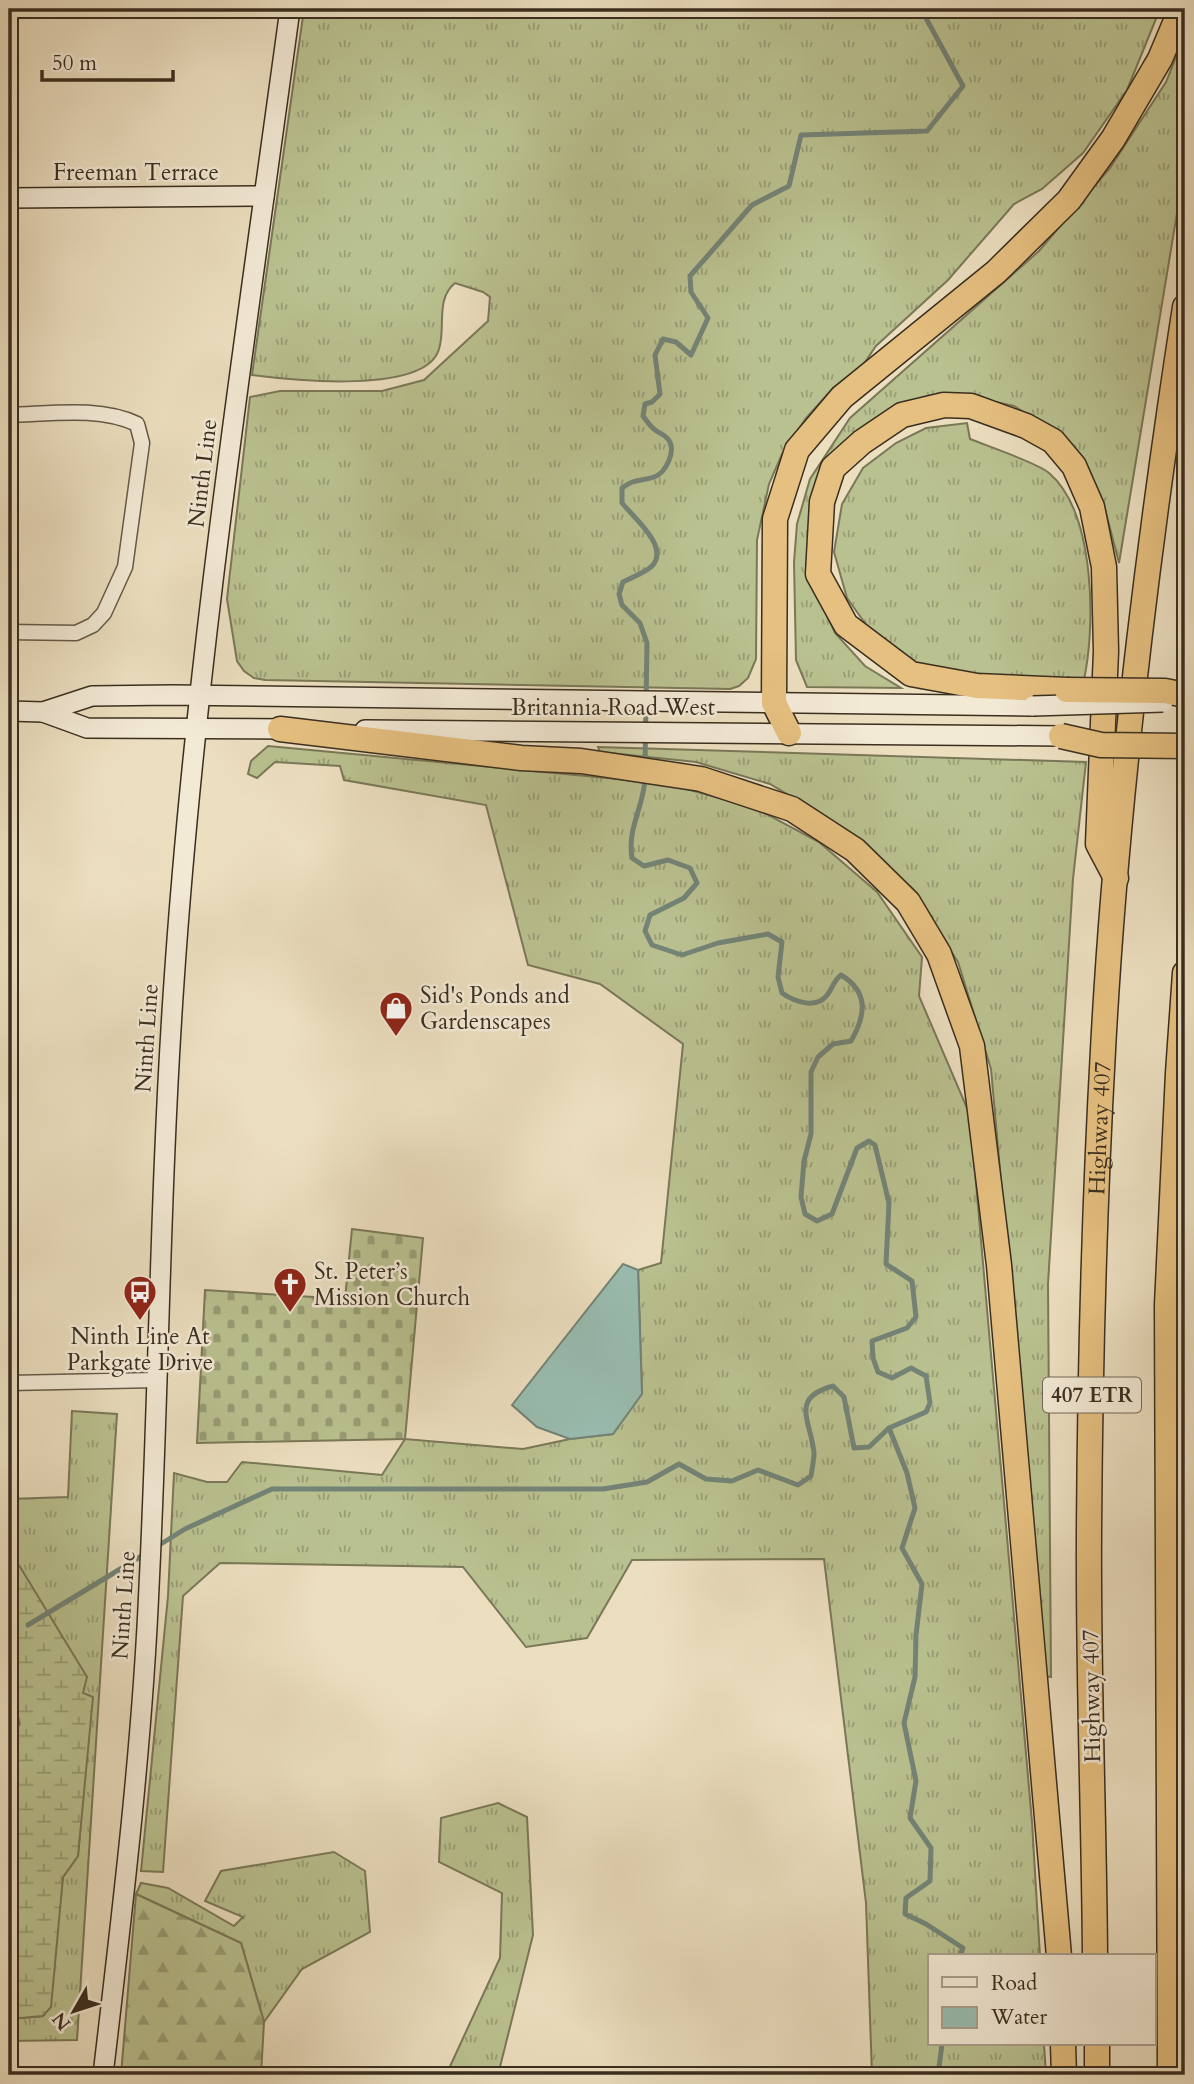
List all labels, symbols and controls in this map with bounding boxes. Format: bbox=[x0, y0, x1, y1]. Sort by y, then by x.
scale bar bbox=[42, 38, 173, 82]
text: 50 m bbox=[52, 49, 97, 78]
street label: Freeman Terrace bbox=[53, 157, 219, 188]
street label: Ninth Line bbox=[180, 417, 225, 529]
street label: Britannia Road West bbox=[511, 692, 715, 723]
place label: Sid's Ponds and Gardenscapes bbox=[420, 980, 571, 1037]
street label: Ninth Line bbox=[127, 983, 166, 1094]
shop icon: Sid's Ponds and Gardenscapes bbox=[377, 989, 415, 1038]
street label: Highway 407 bbox=[1081, 1061, 1118, 1195]
place label: St. Peter’s Mission Church bbox=[314, 1256, 470, 1313]
church icon: St. Peter’s Mission Church bbox=[271, 1265, 309, 1314]
bus stop icon: Ninth Line At Parkgate Drive bbox=[121, 1273, 159, 1322]
place label: Ninth Line At Parkgate Drive bbox=[67, 1321, 213, 1378]
road number: 407 ETR bbox=[1043, 1378, 1141, 1412]
street label: Ninth Line bbox=[104, 1550, 143, 1661]
street label: Highway 407 bbox=[1075, 1629, 1108, 1763]
legend bbox=[928, 1954, 1156, 2046]
text: Road bbox=[991, 1969, 1037, 1998]
north arrow bbox=[38, 1976, 108, 2046]
text: Water bbox=[990, 2003, 1047, 2032]
text: N bbox=[46, 2006, 77, 2036]

